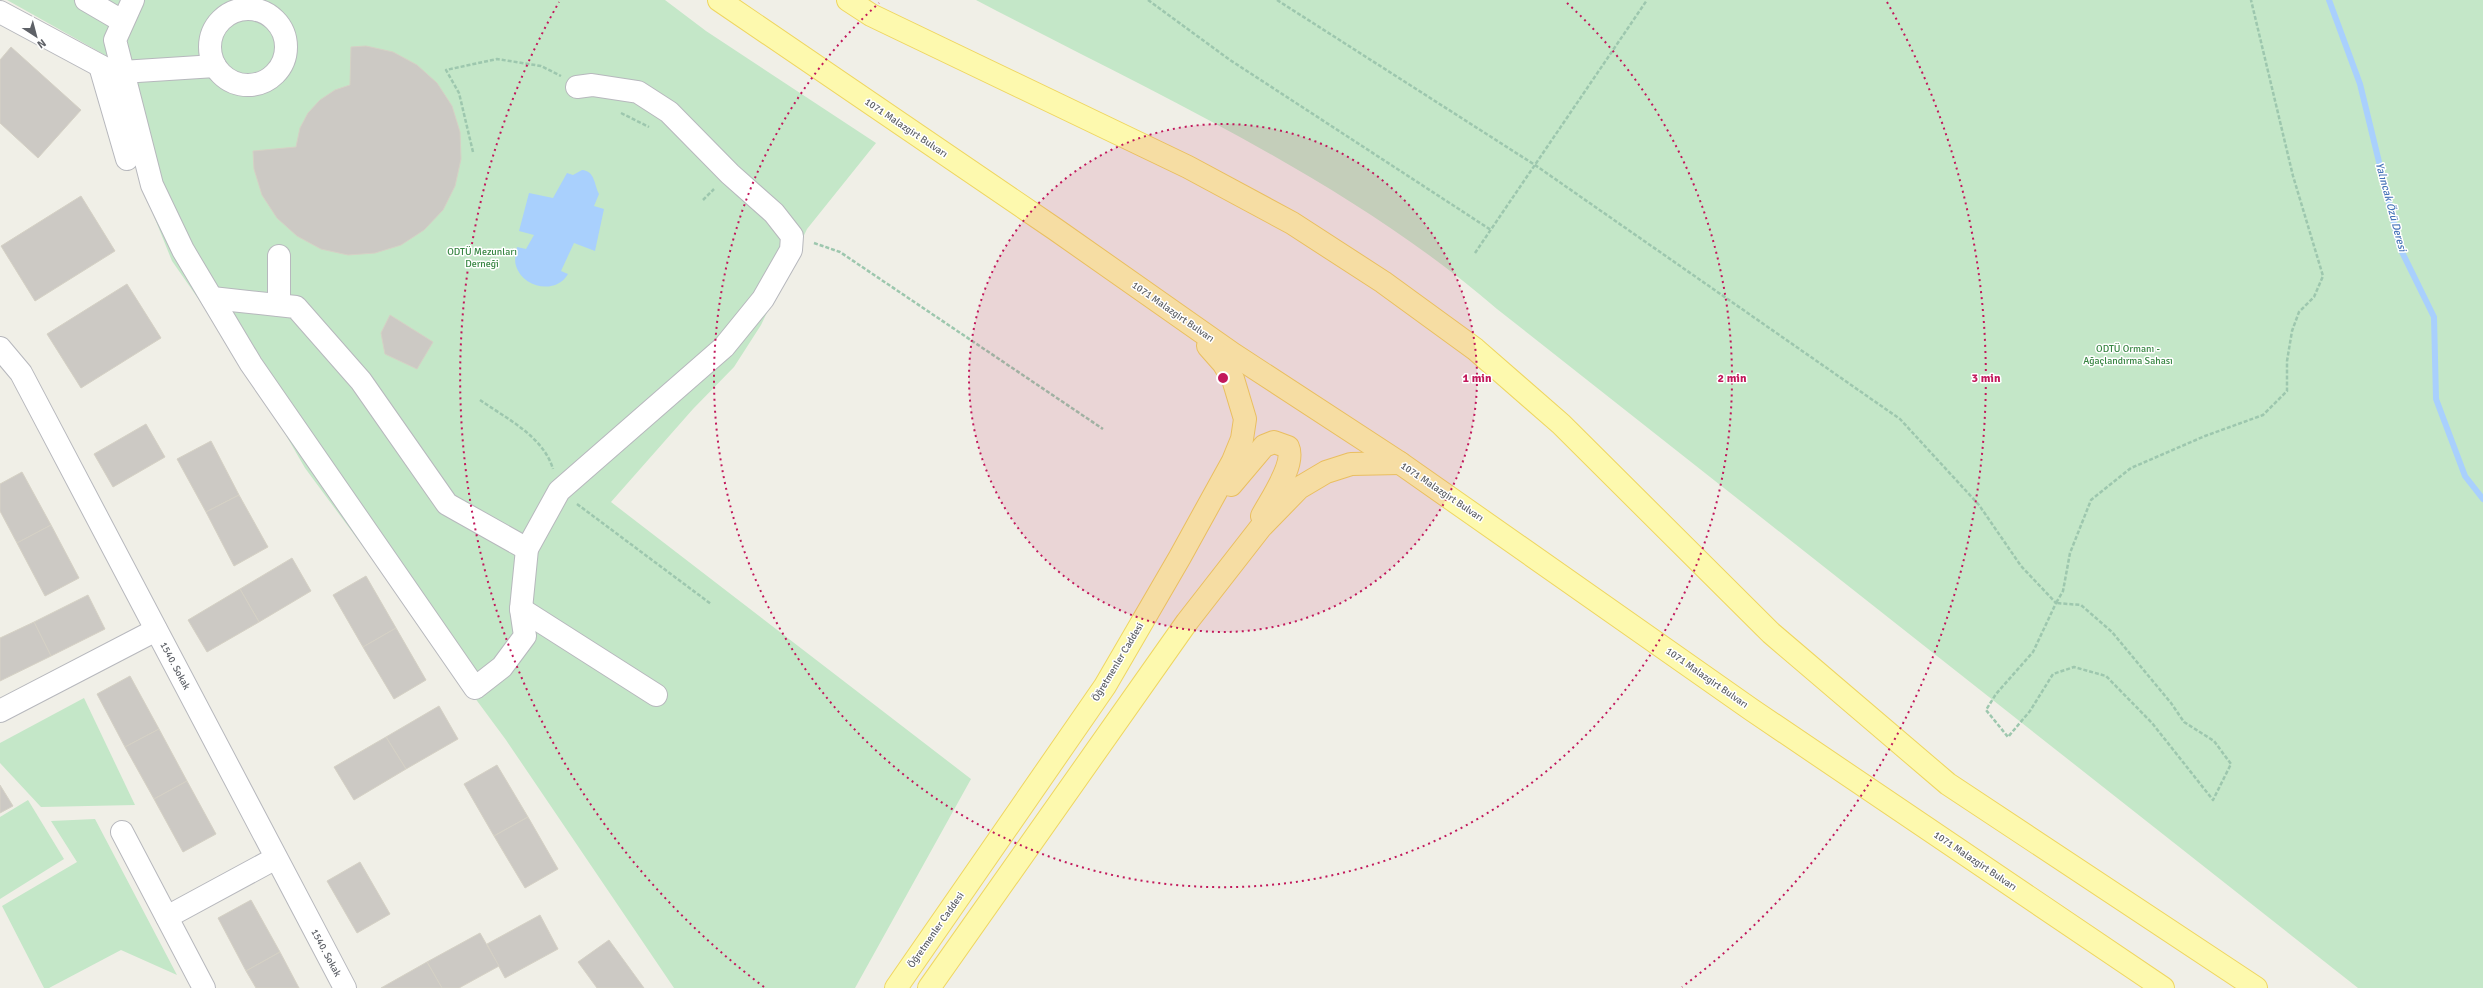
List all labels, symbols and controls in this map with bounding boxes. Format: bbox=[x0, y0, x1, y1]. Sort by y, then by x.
north arrow bbox=[16, 16, 56, 56]
text: N bbox=[35, 36, 49, 51]
street label: 1071 Malazgirt Bulvarı bbox=[862, 96, 950, 160]
water label: Yalıncak Özü Deresi bbox=[2373, 161, 2409, 254]
park label: ODTÜ Mezunları Derneği bbox=[447, 246, 517, 270]
street label: 1071 Malazgirt Bulvarı bbox=[1130, 279, 1216, 345]
park label: ODTÜ Ormanı - Ağaçlandırma Sahası bbox=[2083, 343, 2173, 367]
centre of rings bbox=[1216, 371, 1230, 385]
text: 1 min bbox=[1463, 371, 1492, 386]
text: 2 min bbox=[1718, 371, 1747, 386]
text: 3 min bbox=[1972, 371, 2001, 386]
street label: 1071 Malazgirt Bulvarı bbox=[1398, 460, 1486, 524]
street label: Öğretmenler Caddesi bbox=[1090, 620, 1146, 704]
street label: 1540. Sokak bbox=[157, 640, 193, 692]
street label: 1071 Malazgirt Bulvarı bbox=[1664, 645, 1750, 711]
street label: 1071 Malazgirt Bulvarı bbox=[1931, 829, 2019, 893]
street label: Öğretmenler Caddesi bbox=[905, 890, 967, 970]
street label: 1540. Sokak bbox=[308, 927, 344, 979]

